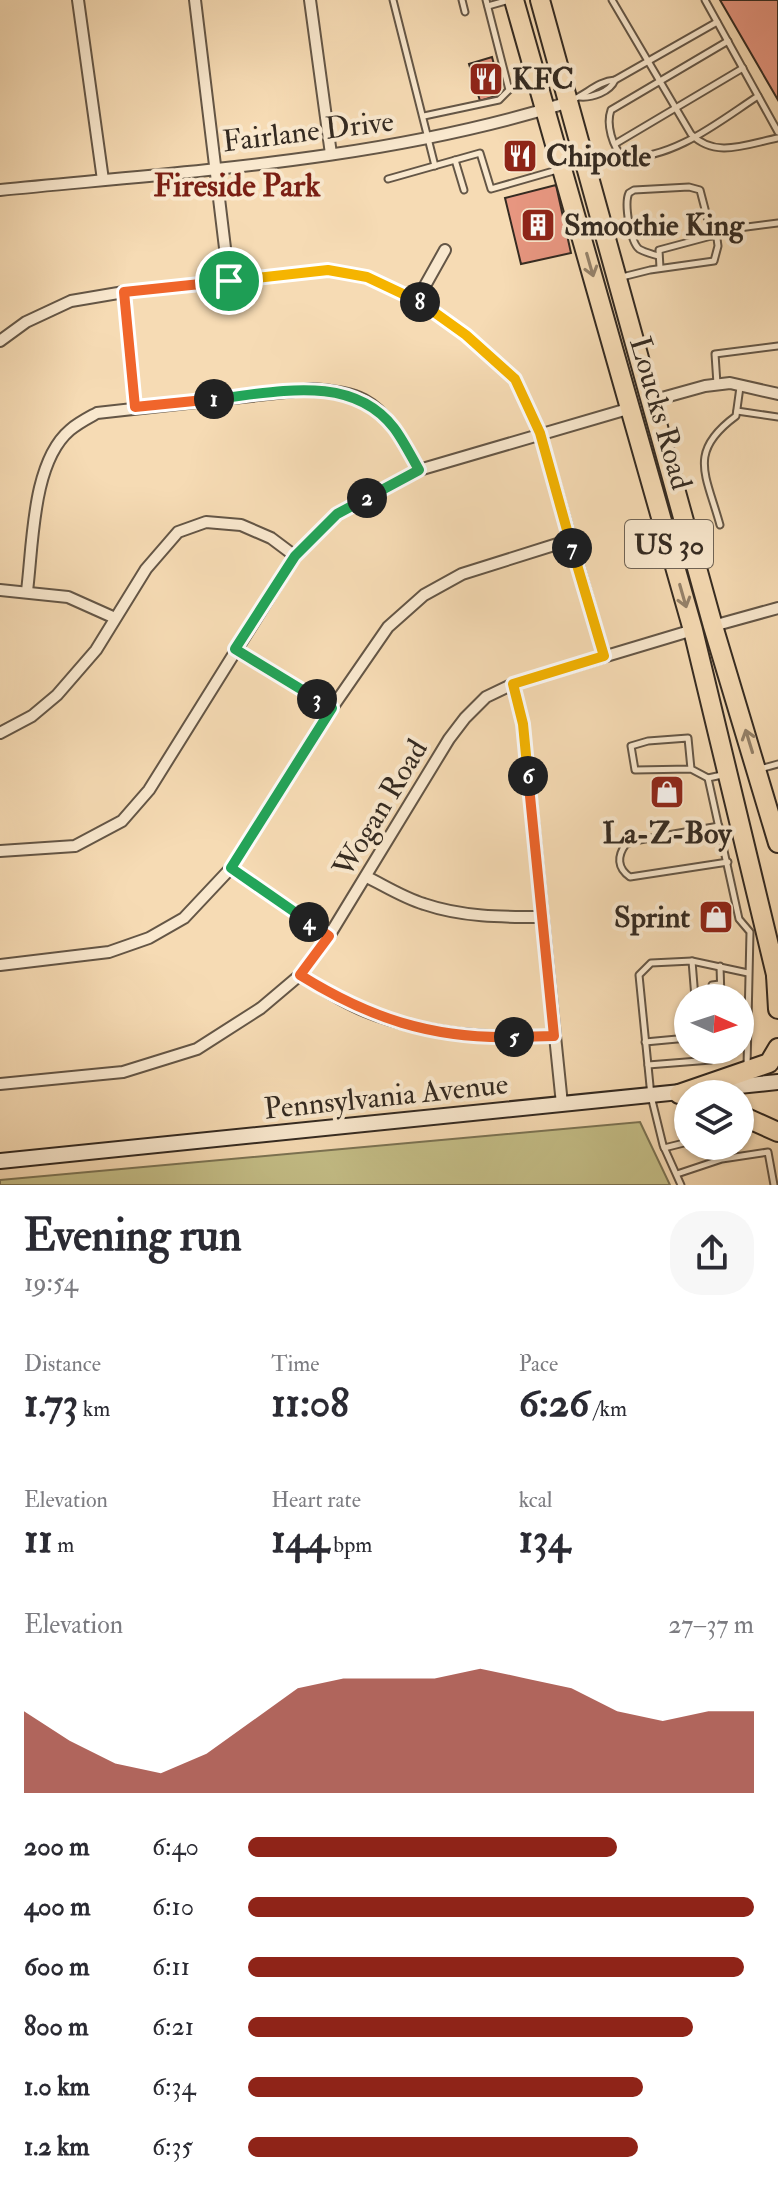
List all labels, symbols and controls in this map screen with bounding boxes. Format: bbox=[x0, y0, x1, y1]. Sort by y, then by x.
restaurant icon: KFC bbox=[467, 60, 505, 98]
place label: KFC bbox=[512, 61, 574, 98]
street label: Fairlane Drive bbox=[220, 103, 396, 160]
restaurant icon: Chipotle bbox=[501, 137, 539, 175]
place label: Chipotle bbox=[546, 138, 652, 175]
district label: Fireside Park bbox=[154, 166, 321, 206]
building icon: Smoothie King bbox=[519, 206, 557, 244]
place label: Smoothie King bbox=[564, 207, 745, 244]
pin bbox=[195, 247, 263, 315]
one-way arrow bbox=[583, 252, 598, 278]
icon: arrive bbox=[207, 259, 251, 303]
pin: 8 bbox=[400, 282, 440, 322]
text: 8 bbox=[415, 288, 425, 316]
street label: Loucks Road bbox=[621, 332, 700, 494]
pin: 1 bbox=[194, 379, 234, 419]
text: 1 bbox=[210, 385, 218, 413]
pin: 2 bbox=[347, 478, 387, 518]
text: 2 bbox=[361, 484, 373, 512]
road number: US 30 bbox=[625, 520, 713, 568]
pin: 7 bbox=[552, 528, 592, 568]
text: 7 bbox=[567, 534, 577, 562]
one-way arrow bbox=[677, 583, 692, 609]
pin: 3 bbox=[297, 679, 337, 719]
text: 3 bbox=[313, 685, 321, 713]
one-way arrow bbox=[741, 728, 756, 754]
street label: Wogan Road bbox=[324, 733, 436, 885]
pin: 6 bbox=[508, 756, 548, 796]
text: 6 bbox=[522, 762, 534, 790]
shop icon: La-Z-Boy bbox=[648, 773, 686, 811]
place label: La-Z-Boy bbox=[602, 815, 733, 852]
shop icon: Sprint bbox=[697, 898, 735, 936]
place label: Sprint bbox=[614, 899, 690, 936]
pin: 4 bbox=[289, 902, 329, 942]
text: 4 bbox=[303, 908, 315, 936]
north arrow bbox=[674, 984, 754, 1064]
map controls bbox=[674, 984, 754, 1160]
pin: 5 bbox=[494, 1017, 534, 1057]
text: 5 bbox=[509, 1023, 519, 1051]
street label: Pennsylvania Avenue bbox=[262, 1065, 510, 1128]
button: layers bbox=[674, 1080, 754, 1160]
text: Evening run bbox=[24, 1209, 242, 1264]
button: share bbox=[670, 1211, 754, 1295]
text: 19:54 bbox=[24, 1267, 78, 1299]
text: Distance bbox=[24, 1350, 101, 1378]
text: Time bbox=[271, 1350, 319, 1378]
text: Pace bbox=[519, 1350, 558, 1378]
text: 1.73 bbox=[24, 1378, 78, 1429]
text: 11:08 bbox=[271, 1378, 349, 1429]
text: 6:26 bbox=[519, 1378, 589, 1429]
text: km bbox=[78, 1395, 110, 1423]
text: /km bbox=[589, 1395, 627, 1423]
text: Elevation bbox=[24, 1486, 108, 1514]
text: Heart rate bbox=[271, 1486, 361, 1514]
text: kcal bbox=[519, 1486, 552, 1514]
text: 11 bbox=[24, 1514, 53, 1565]
text: 144 bbox=[271, 1514, 329, 1565]
text: 134 bbox=[519, 1514, 570, 1565]
text: m bbox=[53, 1531, 74, 1559]
text: bpm bbox=[329, 1531, 372, 1559]
text: Elevation bbox=[24, 1609, 123, 1641]
text: 27–37 m bbox=[668, 1609, 754, 1641]
text: 200 m bbox=[24, 1831, 89, 1863]
text: 6:40 bbox=[152, 1831, 199, 1863]
text: 400 m bbox=[24, 1891, 90, 1923]
text: 6:10 bbox=[152, 1891, 194, 1923]
text: 600 m bbox=[24, 1951, 89, 1983]
text: 6:11 bbox=[152, 1951, 190, 1983]
text: 800 m bbox=[24, 2011, 89, 2043]
text: 6:21 bbox=[152, 2011, 194, 2043]
text: 1.0 km bbox=[24, 2071, 90, 2103]
text: 6:34 bbox=[152, 2071, 195, 2103]
text: 1.2 km bbox=[24, 2131, 90, 2163]
text: 6:35 bbox=[152, 2131, 193, 2163]

